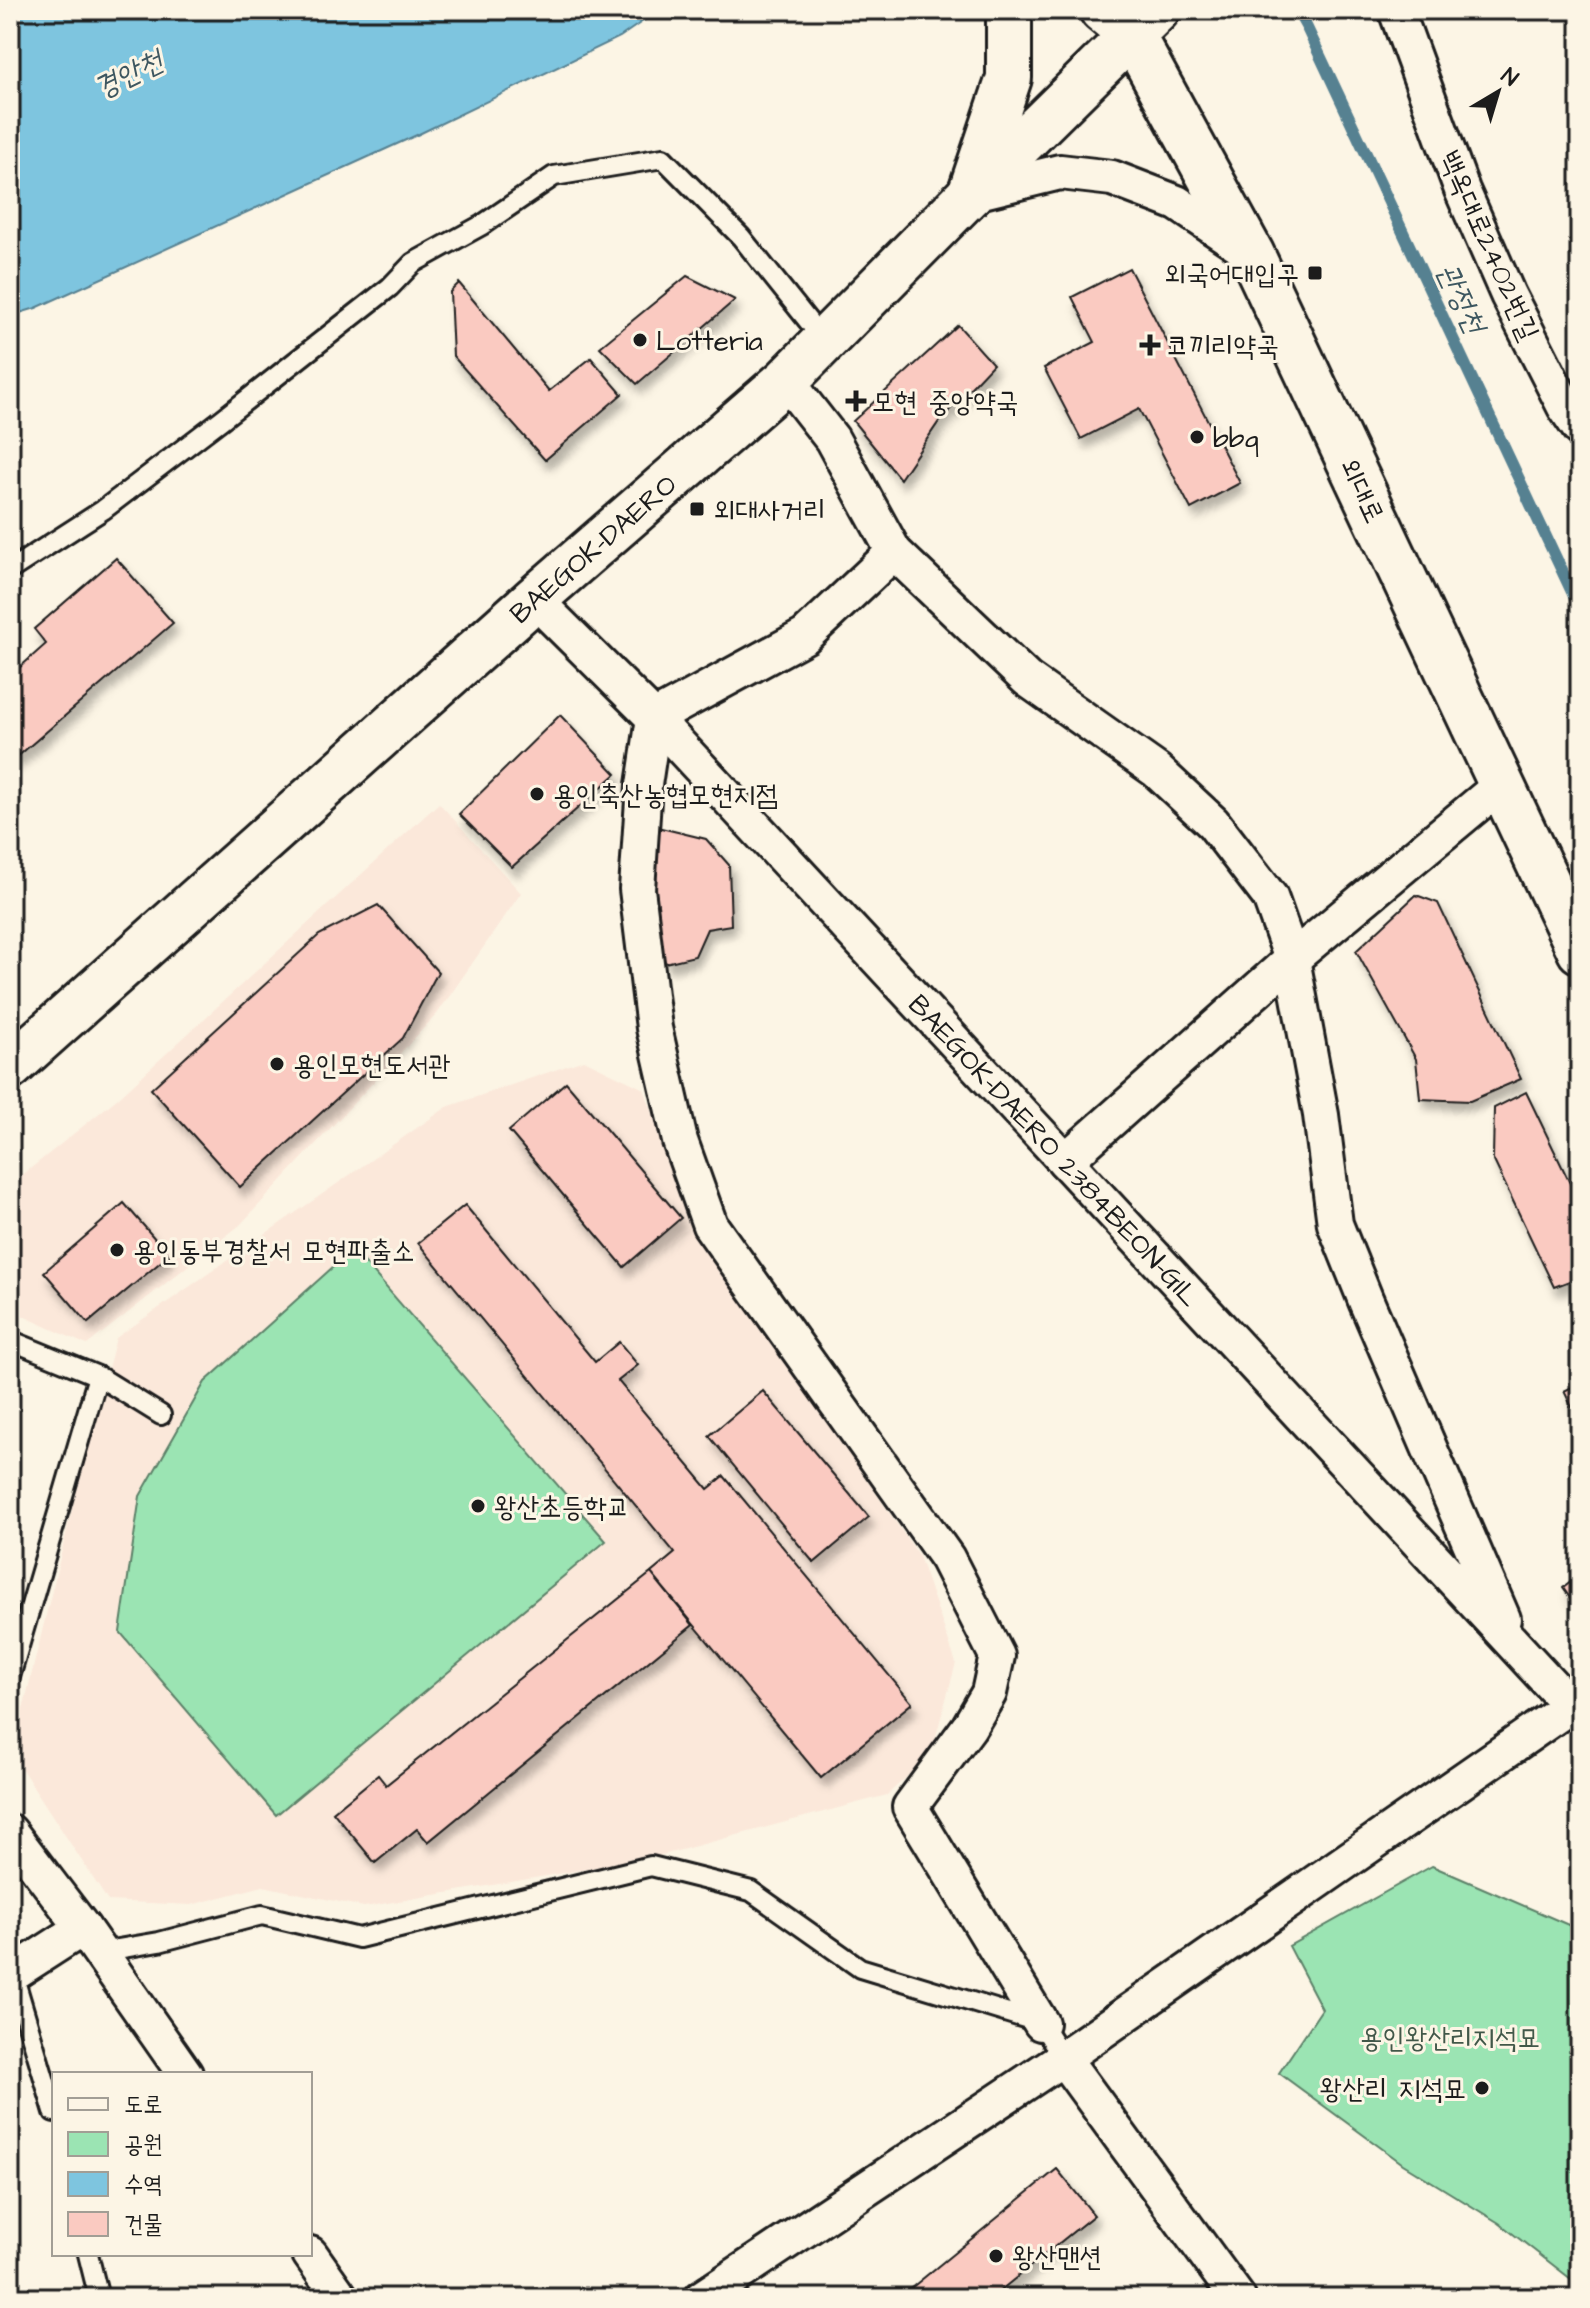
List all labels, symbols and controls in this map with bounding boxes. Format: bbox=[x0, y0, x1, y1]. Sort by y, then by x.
water label: 경안천 bbox=[87, 39, 173, 110]
north arrow bbox=[1458, 52, 1538, 132]
text: N bbox=[1494, 61, 1525, 94]
street label: 백옥대로2402번길 bbox=[1429, 145, 1548, 347]
place label: 외국어대입구 bbox=[1164, 255, 1299, 294]
water label: 관정천 bbox=[1427, 257, 1497, 343]
marker: 외국어대입구 bbox=[1306, 264, 1324, 282]
place label: Lotteria bbox=[656, 322, 763, 361]
place label: 코끼리약국 bbox=[1166, 327, 1279, 366]
marker: Lotteria bbox=[631, 331, 649, 349]
marker: 코끼리약국 bbox=[1141, 336, 1159, 354]
place label: 모현 중앙약국 bbox=[872, 383, 1018, 422]
marker: 모현 중앙약국 bbox=[847, 392, 865, 410]
place label: bbq bbox=[1213, 419, 1259, 458]
marker: bbq bbox=[1188, 428, 1206, 446]
street label: 외대로 bbox=[1330, 452, 1394, 530]
street label: BAEGOK-DAERO bbox=[502, 466, 685, 633]
place label: 외대사거리 bbox=[713, 491, 826, 530]
marker: 외대사거리 bbox=[688, 500, 706, 518]
place label: 용인축산농협모현지점 bbox=[553, 776, 778, 815]
marker: 용인축산농협모현지점 bbox=[528, 785, 546, 803]
street label: BAEGOK-DAERO 2384BEON-GIL bbox=[899, 986, 1208, 1315]
place label: 용인모현도서관 bbox=[293, 1046, 451, 1085]
marker: 용인모현도서관 bbox=[268, 1055, 286, 1073]
place label: 용인동부경찰서 모현파출소 bbox=[133, 1232, 415, 1271]
marker: 용인동부경찰서 모현파출소 bbox=[108, 1241, 126, 1259]
place label: 왕산초등학교 bbox=[494, 1488, 629, 1527]
marker: 왕산초등학교 bbox=[469, 1497, 487, 1515]
park label: 용인왕산리지석묘 bbox=[1360, 2019, 1540, 2058]
place label: 왕산리 지석묘 bbox=[1320, 2070, 1466, 2109]
legend bbox=[52, 2072, 312, 2256]
marker: 왕산리 지석묘 bbox=[1473, 2079, 1491, 2097]
text: 도로 bbox=[124, 2088, 163, 2122]
text: 공원 bbox=[124, 2128, 163, 2162]
text: 수역 bbox=[124, 2168, 163, 2202]
text: 건물 bbox=[124, 2208, 163, 2242]
place label: 왕산맨션 bbox=[1012, 2238, 1102, 2277]
marker: 왕산맨션 bbox=[987, 2247, 1005, 2265]

